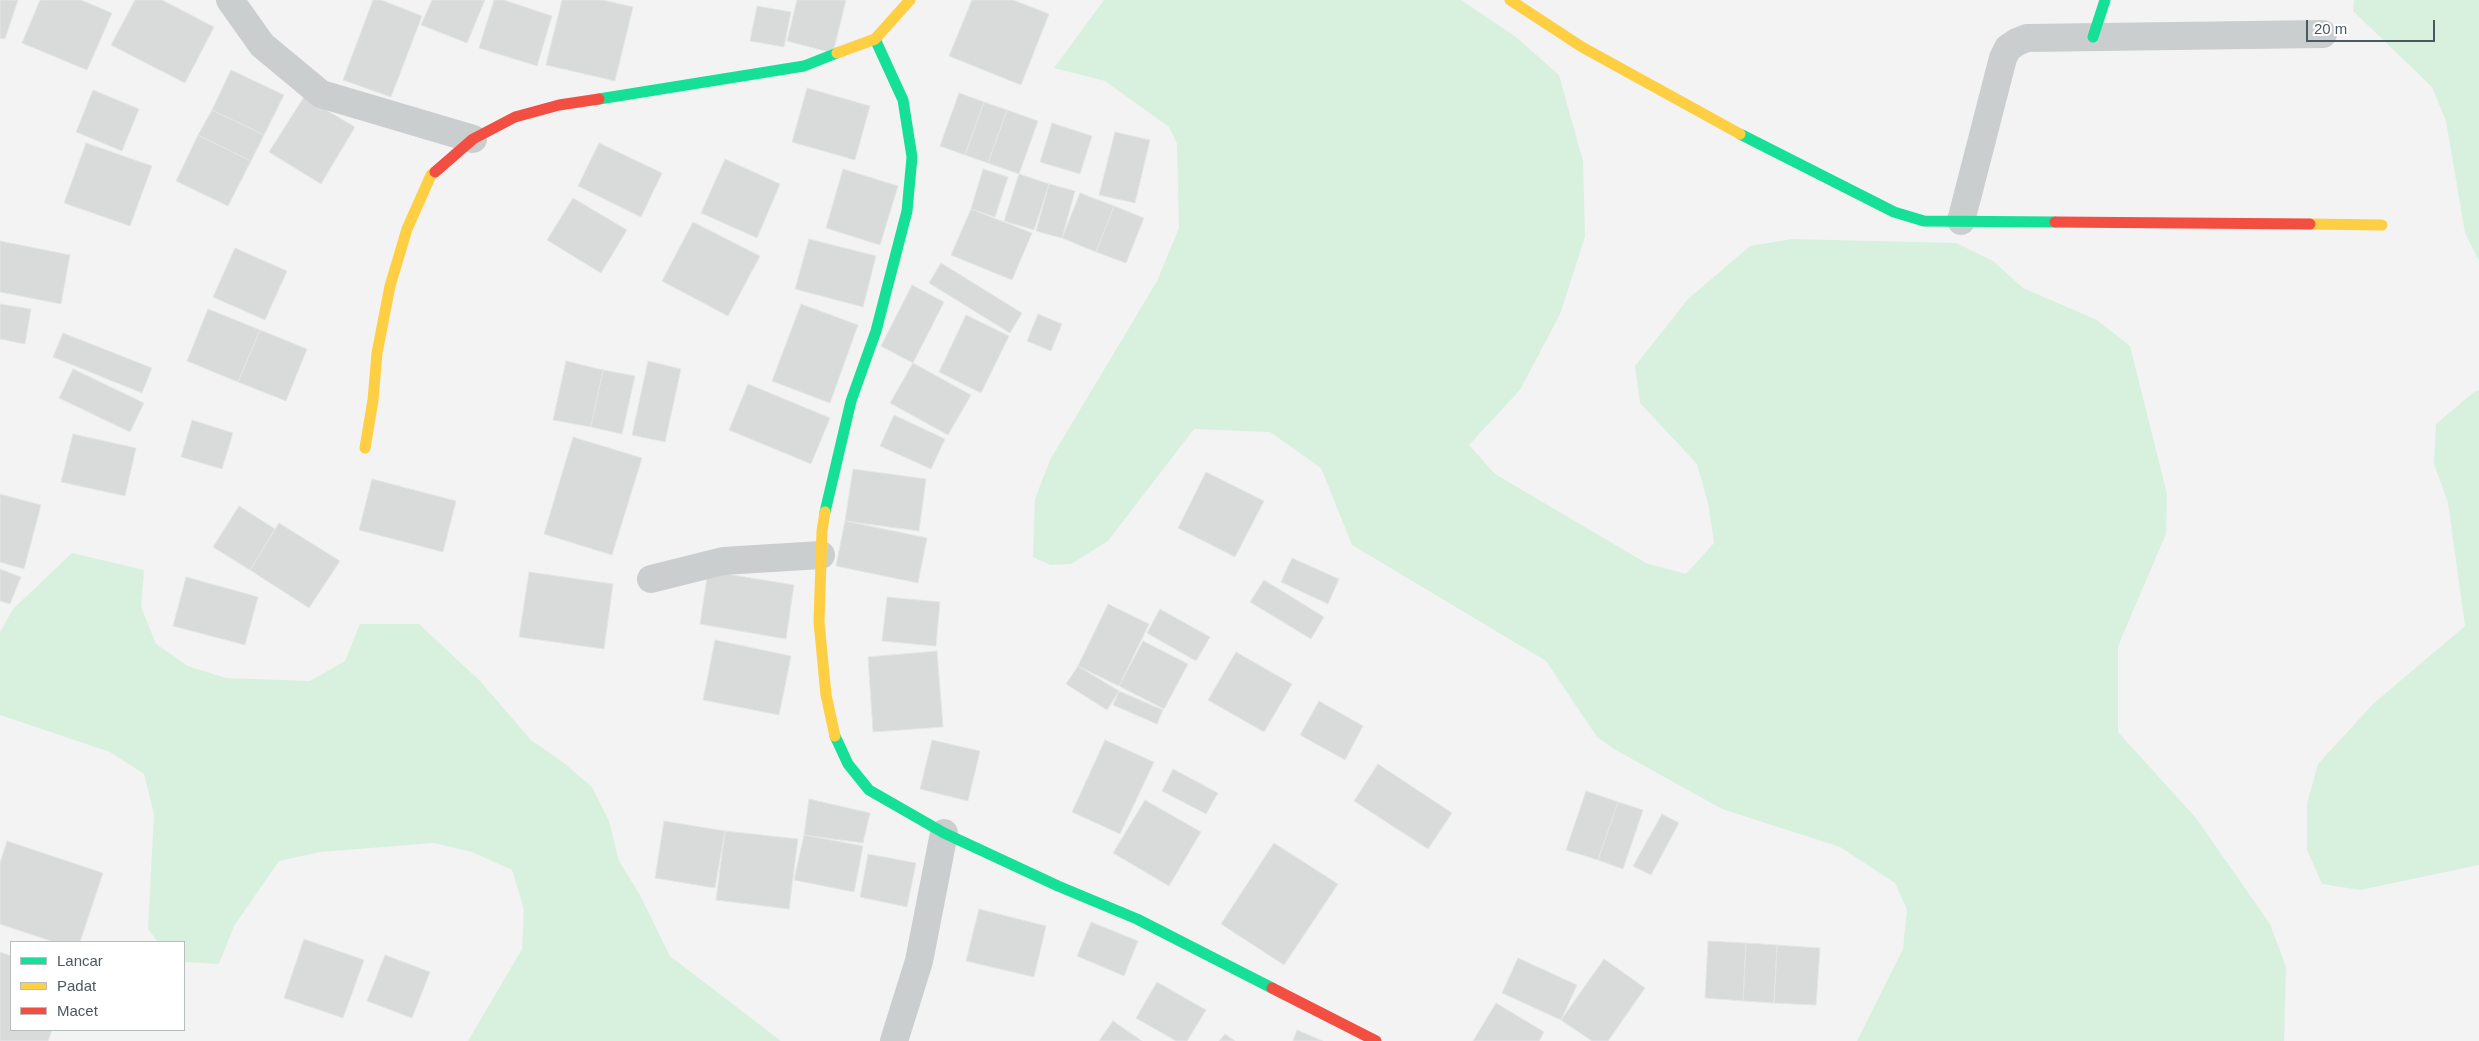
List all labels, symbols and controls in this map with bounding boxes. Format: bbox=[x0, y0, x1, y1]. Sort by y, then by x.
scale bar bbox=[2309, 10, 2438, 42]
text: 20 m bbox=[2314, 20, 2347, 37]
legend bbox=[10, 941, 185, 1031]
text: Lancar bbox=[57, 952, 103, 969]
text: Padat bbox=[57, 977, 96, 994]
text: Macet bbox=[57, 1002, 98, 1019]

